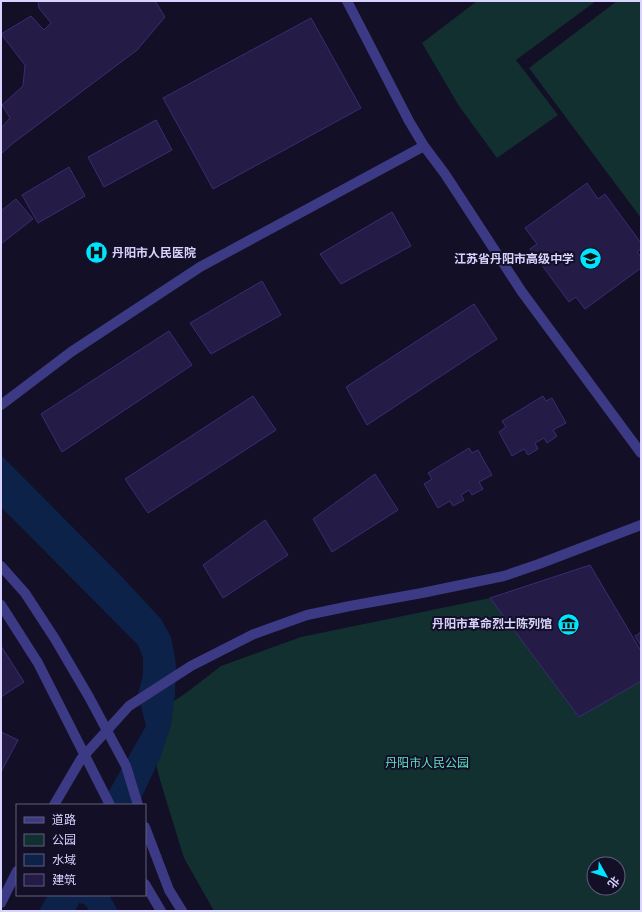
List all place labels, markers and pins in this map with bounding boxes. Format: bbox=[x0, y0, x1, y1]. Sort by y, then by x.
hospital icon: 丹阳市人民医院 bbox=[84, 240, 110, 266]
place label: 丹阳市人民医院 bbox=[112, 246, 196, 260]
school or university icon: 江苏省丹阳市高级中学 bbox=[577, 246, 603, 272]
place label: 江苏省丹阳市高级中学 bbox=[454, 252, 574, 266]
museum icon: 丹阳市革命烈士陈列馆 bbox=[555, 611, 581, 637]
place label: 丹阳市革命烈士陈列馆 bbox=[432, 617, 552, 631]

